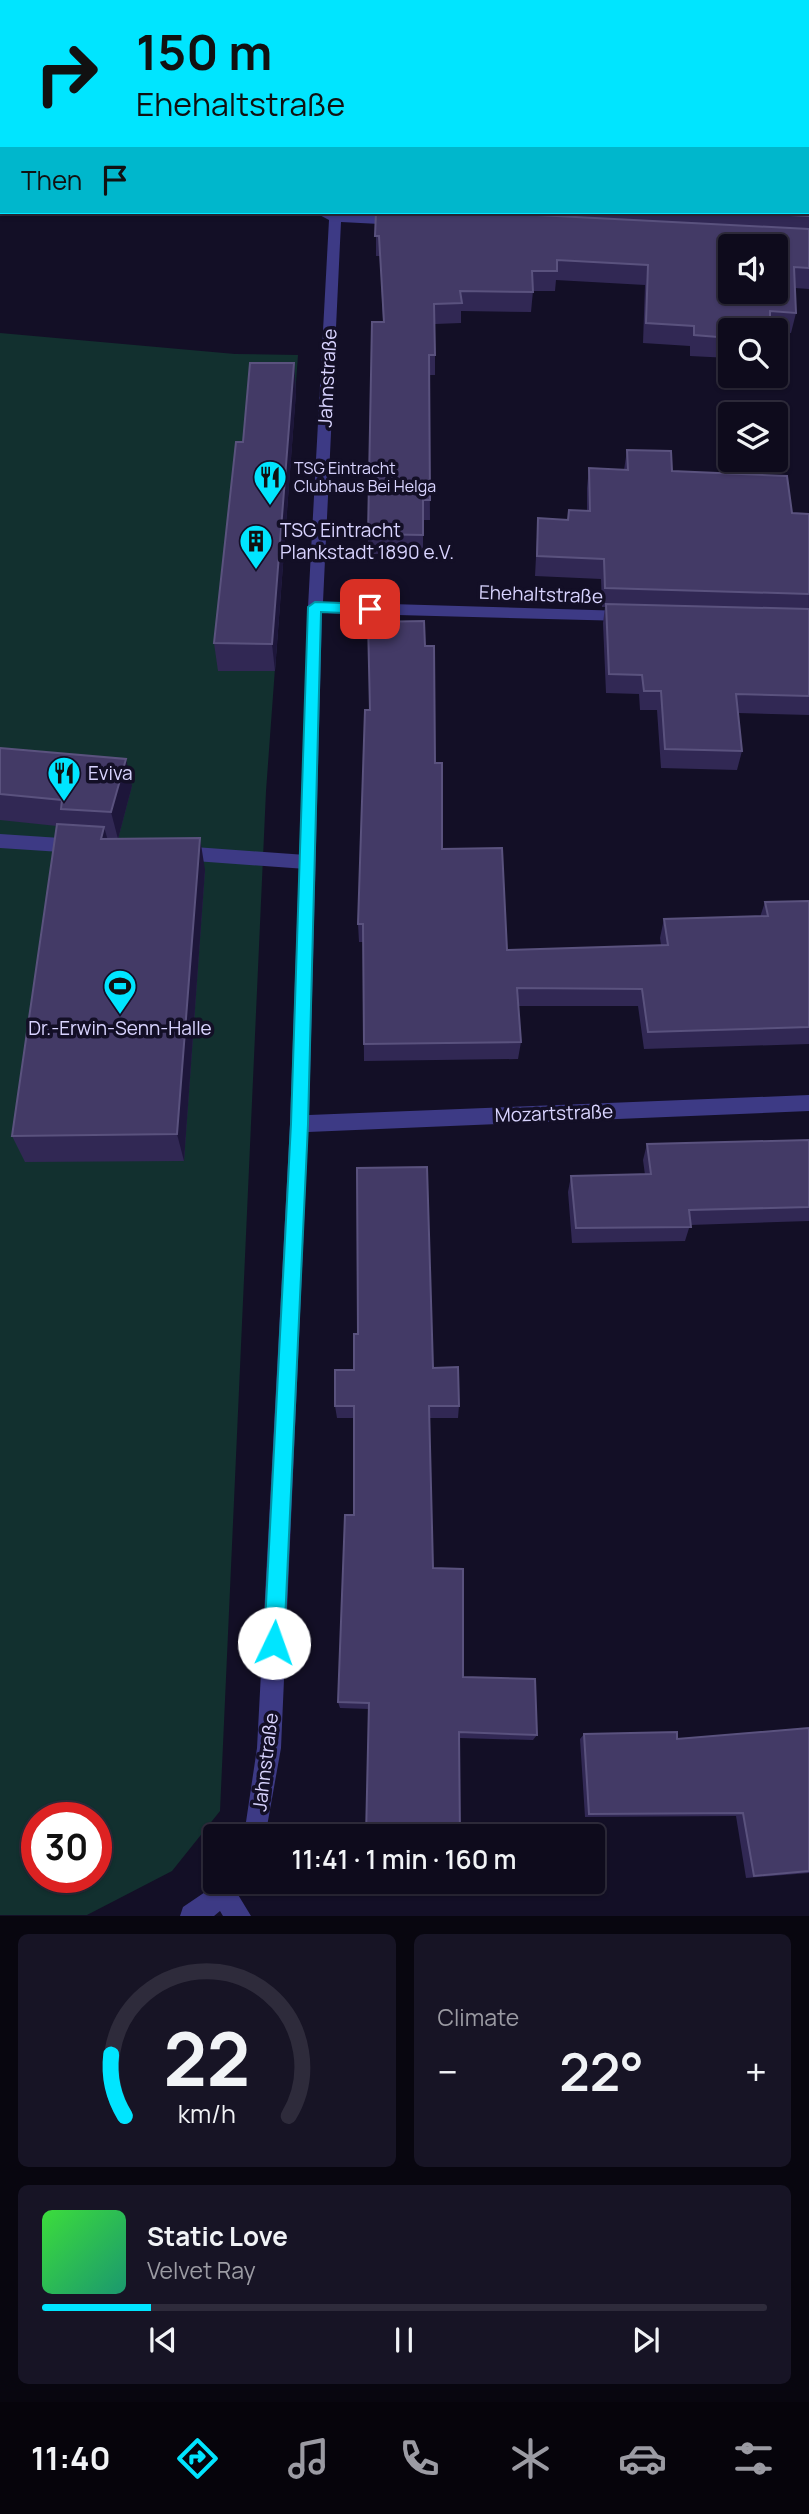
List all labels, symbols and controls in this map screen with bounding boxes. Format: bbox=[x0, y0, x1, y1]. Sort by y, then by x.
text: 150 m bbox=[136, 18, 272, 85]
icon: right bbox=[21, 28, 112, 119]
text: Ehehaltstraße bbox=[136, 82, 345, 126]
icon: arrive bbox=[96, 161, 134, 199]
text: Then bbox=[21, 162, 82, 198]
map controls bbox=[718, 234, 788, 472]
button: sound bbox=[718, 234, 788, 304]
button: search bbox=[718, 318, 788, 388]
street label: Jahnstraße bbox=[311, 328, 343, 428]
button: layers bbox=[718, 402, 788, 472]
place label: TSG Eintracht Clubhaus Bei Helga bbox=[294, 457, 436, 497]
restaurant icon: TSG Eintracht Clubhaus Bei Helga bbox=[251, 458, 289, 507]
place label: TSG Eintracht Plankstadt 1890 e.V. bbox=[280, 517, 454, 565]
building icon: TSG Eintracht Plankstadt 1890 e.V. bbox=[237, 522, 275, 571]
pin bbox=[340, 579, 400, 639]
street label: Ehehaltstraße bbox=[478, 579, 604, 609]
icon: arrive bbox=[351, 590, 389, 628]
restaurant icon: Eviva bbox=[45, 754, 83, 803]
place label: Eviva bbox=[88, 760, 133, 786]
sports icon: Dr.-Erwin-Senn-Halle bbox=[101, 967, 139, 1016]
place label: Dr.-Erwin-Senn-Halle bbox=[28, 1015, 212, 1041]
street label: Mozartstraße bbox=[494, 1098, 614, 1128]
position arrow bbox=[237, 1606, 311, 1680]
street label: Jahnstraße bbox=[246, 1711, 284, 1813]
speed limit sign: 30 bbox=[21, 1802, 112, 1893]
text: 11:41 · 1 min · 160 m bbox=[291, 1841, 517, 1877]
text: Climate bbox=[438, 2001, 519, 2033]
text: 22 bbox=[163, 2009, 250, 2109]
text: 22° bbox=[559, 2036, 644, 2107]
text: − bbox=[438, 2045, 458, 2097]
text: + bbox=[745, 2045, 767, 2097]
text: km/h bbox=[178, 2096, 236, 2131]
text: Static Love bbox=[147, 2218, 288, 2254]
text: Velvet Ray bbox=[147, 2254, 256, 2286]
icon: previous bbox=[144, 2321, 182, 2359]
icon: pause bbox=[385, 2321, 423, 2359]
icon: next bbox=[627, 2321, 665, 2359]
icon: directions bbox=[173, 2434, 222, 2483]
icon: music bbox=[284, 2434, 333, 2483]
icon: phone bbox=[395, 2434, 444, 2483]
icon: climate bbox=[506, 2434, 555, 2483]
icon: car bbox=[618, 2434, 667, 2483]
icon: filters bbox=[729, 2434, 778, 2483]
text: 11:40 bbox=[31, 2436, 111, 2480]

